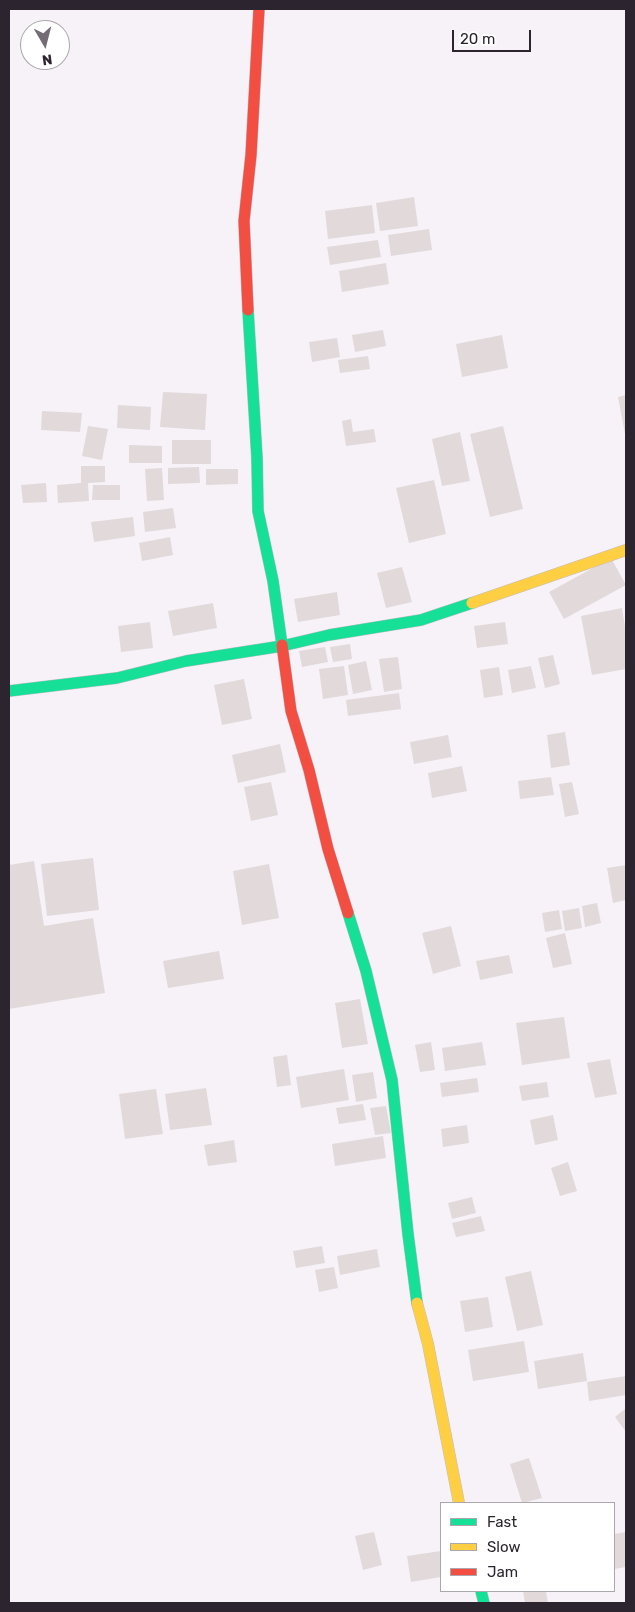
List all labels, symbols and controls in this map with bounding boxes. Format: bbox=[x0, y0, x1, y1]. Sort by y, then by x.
north arrow bbox=[20, 20, 70, 70]
scale bar bbox=[455, 20, 534, 52]
text: 20 m bbox=[460, 30, 495, 48]
text: N bbox=[41, 50, 53, 68]
legend bbox=[440, 1502, 615, 1592]
text: Fast bbox=[487, 1513, 517, 1531]
text: Slow bbox=[487, 1538, 520, 1556]
text: Jam bbox=[487, 1563, 518, 1581]

